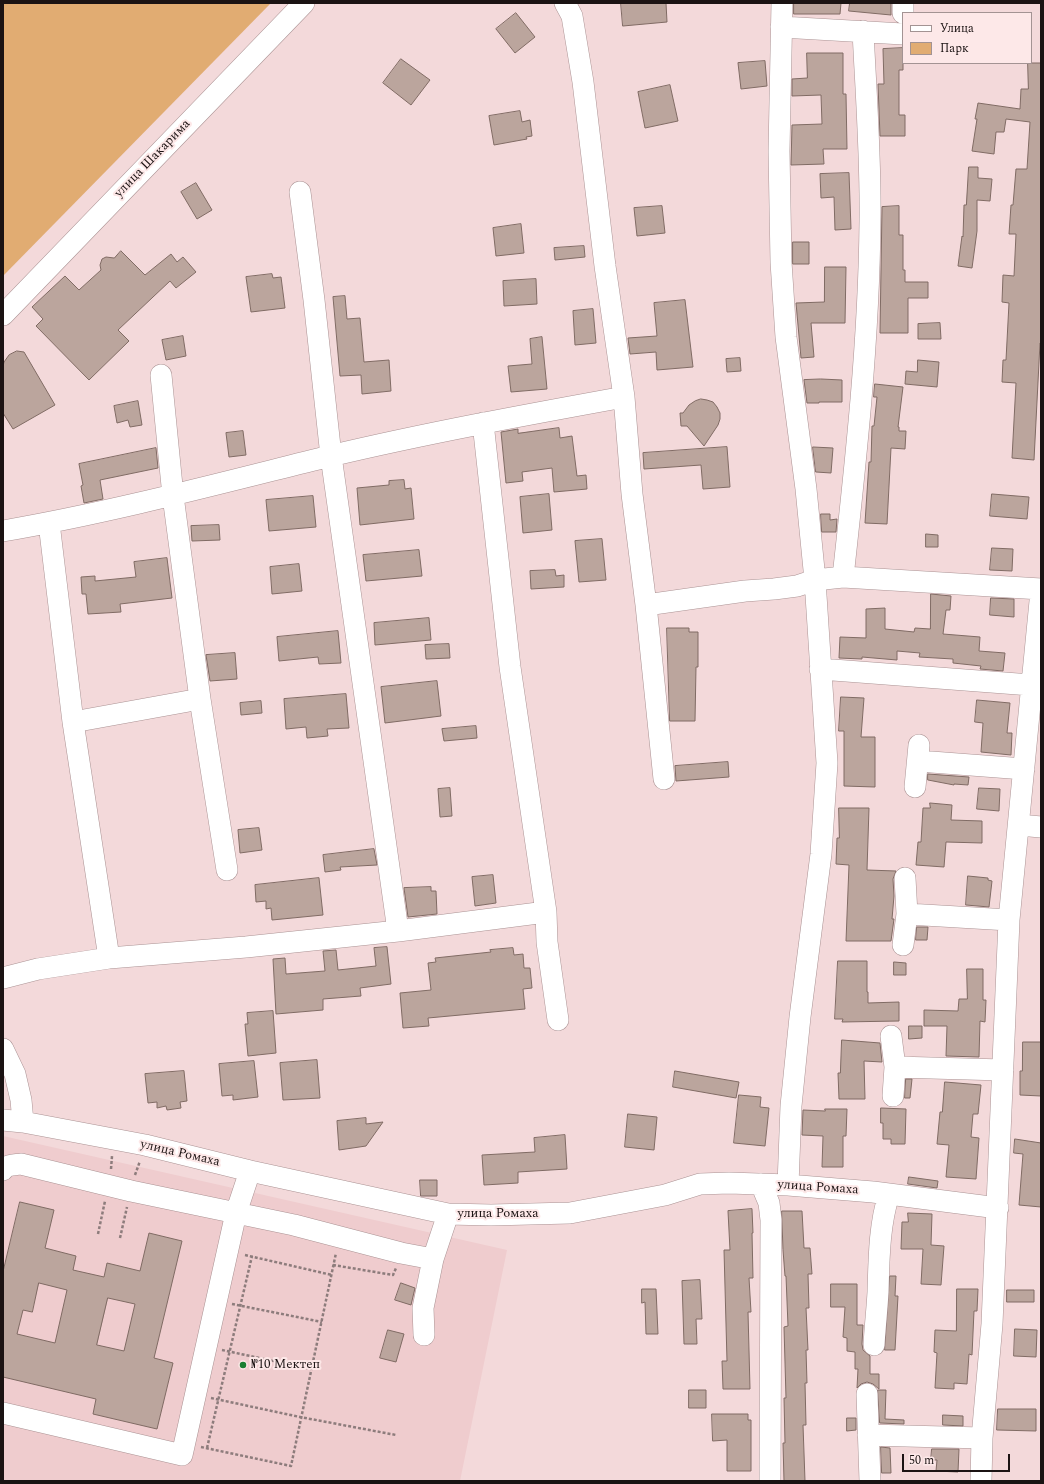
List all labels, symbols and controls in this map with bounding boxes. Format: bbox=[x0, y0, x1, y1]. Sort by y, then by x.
legend bbox=[902, 12, 1032, 64]
text: Улица bbox=[940, 19, 974, 38]
text: Парк bbox=[940, 39, 969, 58]
street label: улица Шакарима bbox=[112, 117, 194, 201]
street label: улица Ромаха bbox=[139, 1137, 221, 1171]
street label: улица Ромаха bbox=[777, 1177, 859, 1199]
street label: улица Ромаха bbox=[457, 1206, 539, 1222]
place label: №10 Мектеп bbox=[251, 1357, 320, 1373]
marker: №10 Мектеп bbox=[238, 1360, 248, 1370]
scale bar bbox=[904, 1446, 1012, 1472]
text: 50 m bbox=[909, 1451, 934, 1470]

